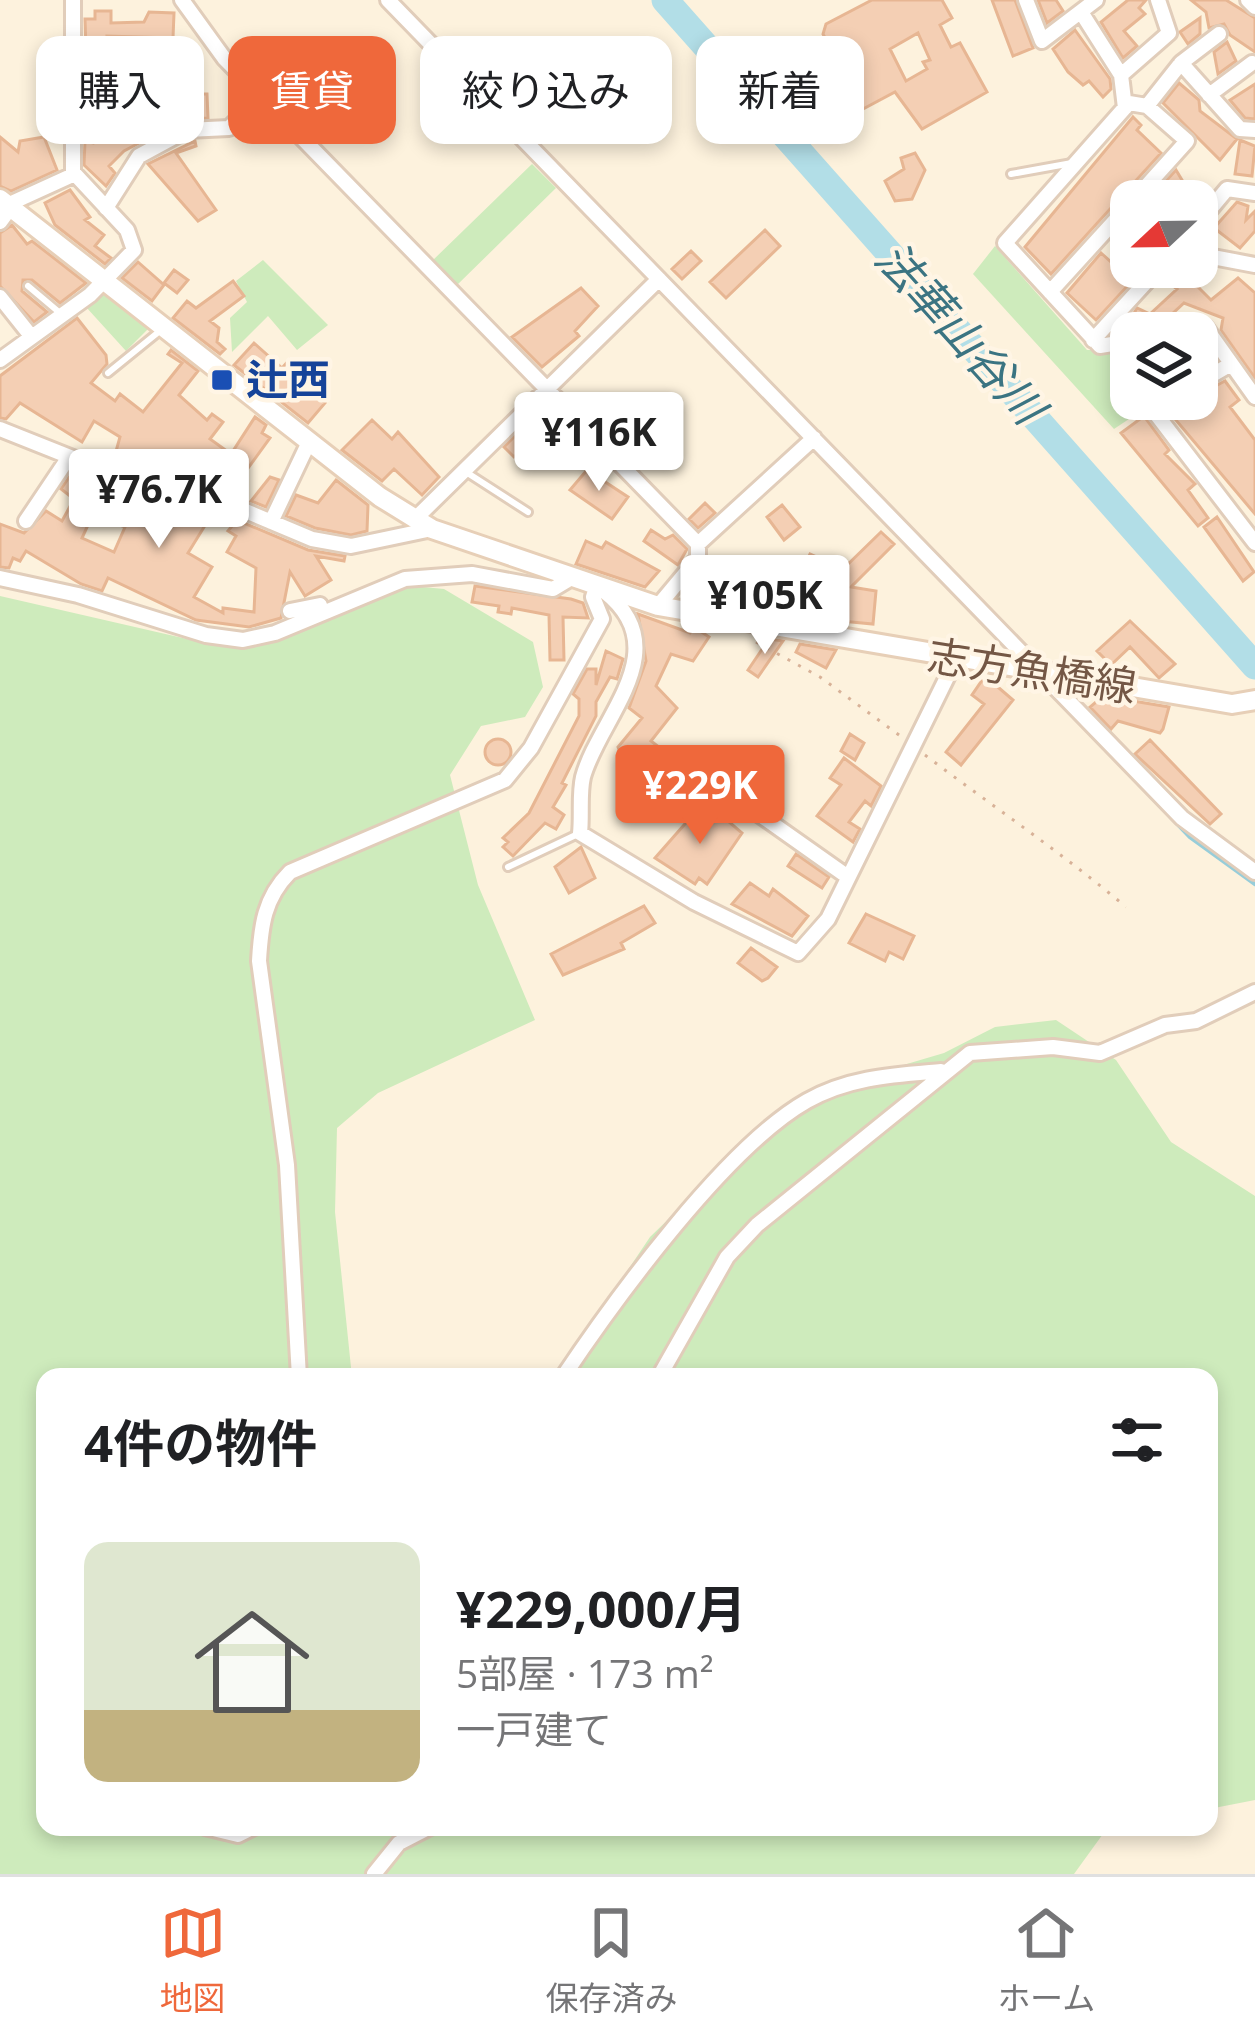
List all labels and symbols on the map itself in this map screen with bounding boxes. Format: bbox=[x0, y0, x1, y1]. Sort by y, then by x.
north arrow bbox=[1110, 180, 1218, 288]
water label: 法華山谷川 bbox=[863, 228, 1062, 439]
place label: 辻西 bbox=[246, 350, 330, 407]
marker: 辻西 bbox=[209, 367, 235, 393]
pin: ¥116K bbox=[515, 392, 683, 494]
pin: ¥76.7K bbox=[61, 449, 257, 551]
pin: ¥105K bbox=[681, 555, 849, 657]
street label: 志方魚橋線 bbox=[924, 625, 1140, 714]
pin: ¥229K bbox=[616, 745, 784, 847]

